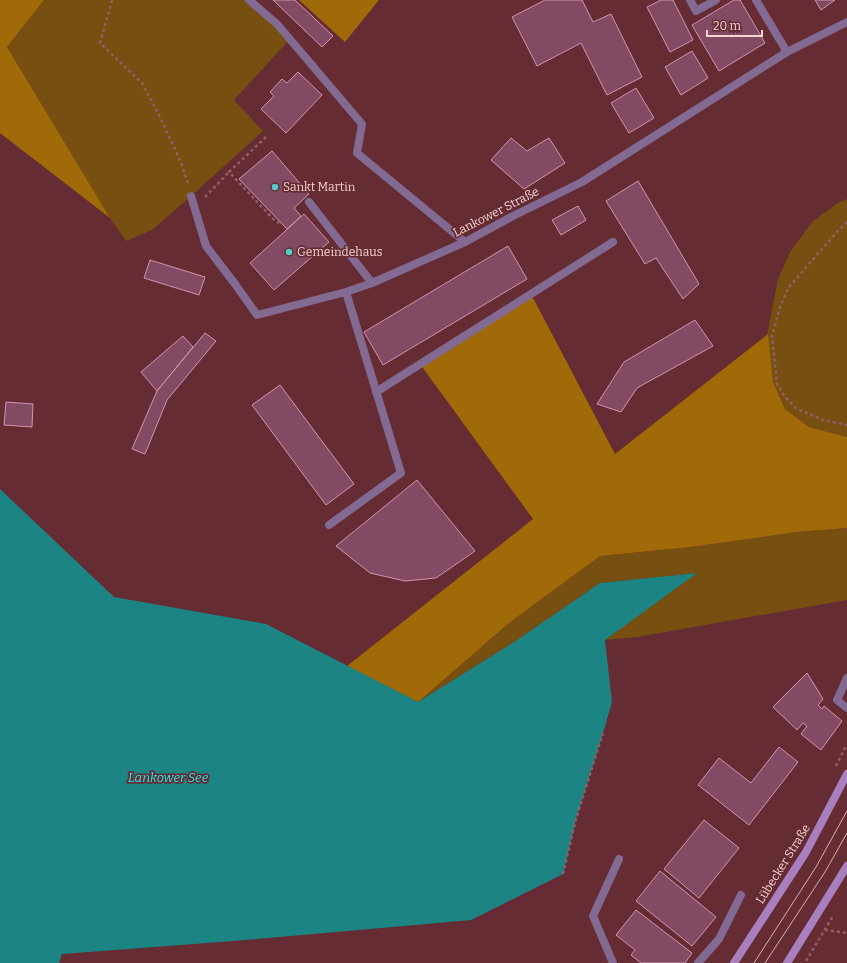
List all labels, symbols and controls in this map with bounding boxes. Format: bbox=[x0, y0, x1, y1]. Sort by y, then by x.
scale bar bbox=[707, 12, 762, 38]
text: 20 m bbox=[713, 19, 742, 33]
place label: Sankt Martin bbox=[283, 180, 356, 194]
marker: Sankt Martin bbox=[270, 182, 280, 192]
street label: Lankower Straße bbox=[451, 184, 541, 240]
place label: Gemeindehaus bbox=[297, 245, 383, 259]
marker: Gemeindehaus bbox=[284, 247, 294, 257]
water label: Lankower See bbox=[128, 770, 209, 785]
street label: Lübecker Straße bbox=[753, 822, 813, 906]

